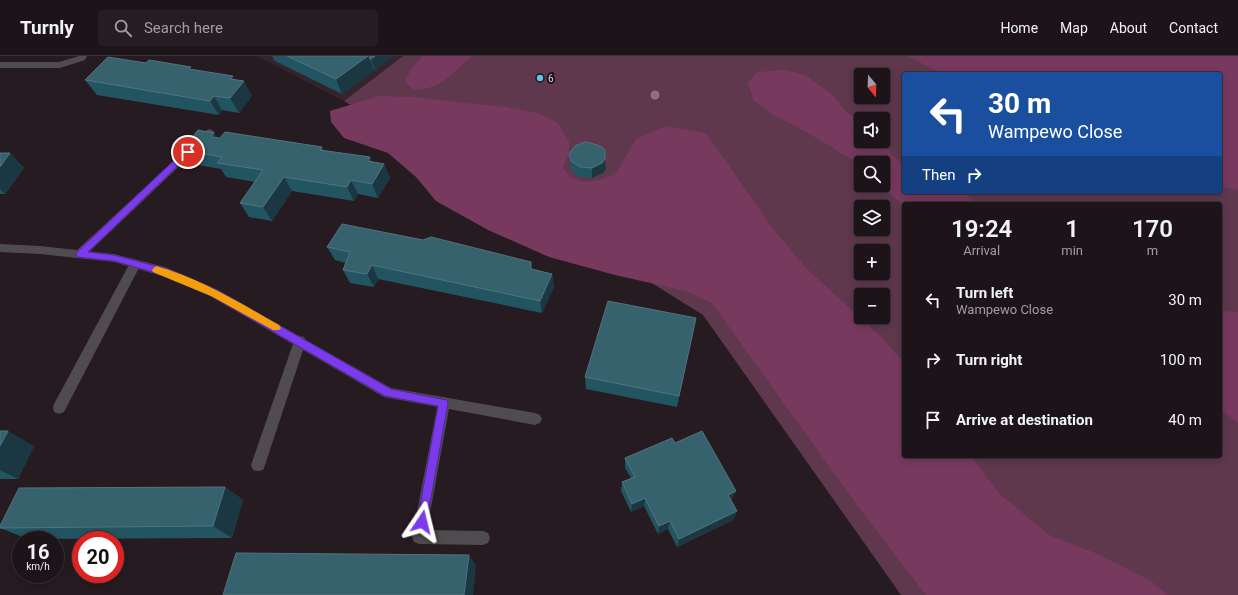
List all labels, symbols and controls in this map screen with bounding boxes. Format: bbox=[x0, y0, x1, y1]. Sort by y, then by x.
search box bbox=[98, 10, 378, 46]
text: Turnly bbox=[20, 16, 74, 39]
icon: search bbox=[112, 17, 134, 39]
text: Search here bbox=[144, 19, 223, 37]
text: Home bbox=[1000, 20, 1038, 36]
text: Map bbox=[1060, 20, 1088, 36]
text: About bbox=[1110, 20, 1147, 36]
text: Contact bbox=[1169, 20, 1218, 36]
north arrow bbox=[854, 68, 890, 104]
map controls bbox=[854, 68, 890, 324]
marker: 6 bbox=[535, 73, 545, 83]
place label: 6 bbox=[548, 73, 554, 84]
text: 30 m bbox=[988, 87, 1051, 120]
icon: left bbox=[922, 88, 974, 140]
button: sound bbox=[854, 112, 890, 148]
text: Wampewo Close bbox=[988, 121, 1122, 142]
pin bbox=[171, 135, 205, 169]
icon: arrive bbox=[177, 141, 199, 163]
button: search bbox=[854, 156, 890, 192]
icon: right bbox=[963, 164, 985, 186]
text: Then bbox=[922, 166, 955, 184]
button: layers bbox=[854, 200, 890, 236]
text: 19:24 bbox=[951, 215, 1012, 243]
text: 1 bbox=[1065, 215, 1079, 243]
text: 170 bbox=[1132, 215, 1173, 243]
text: Arrival bbox=[963, 243, 1000, 258]
text: min bbox=[1061, 243, 1083, 258]
text: m bbox=[1147, 243, 1158, 258]
button: + bbox=[854, 244, 890, 280]
text: Turn left bbox=[956, 284, 1013, 302]
button: − bbox=[854, 288, 890, 324]
icon: left bbox=[922, 289, 944, 311]
text: 30 m bbox=[1168, 291, 1202, 309]
text: Wampewo Close bbox=[956, 302, 1053, 317]
icon: right bbox=[922, 349, 944, 371]
text: Turn right bbox=[956, 351, 1022, 369]
text: 100 m bbox=[1160, 351, 1202, 369]
icon: arrive bbox=[922, 409, 944, 431]
text: Arrive at destination bbox=[956, 411, 1093, 429]
text: 40 m bbox=[1168, 411, 1202, 429]
position arrow bbox=[401, 501, 443, 543]
speed limit sign: 20 bbox=[72, 531, 124, 583]
text: 16 bbox=[27, 540, 49, 564]
text: km/h bbox=[26, 561, 50, 572]

